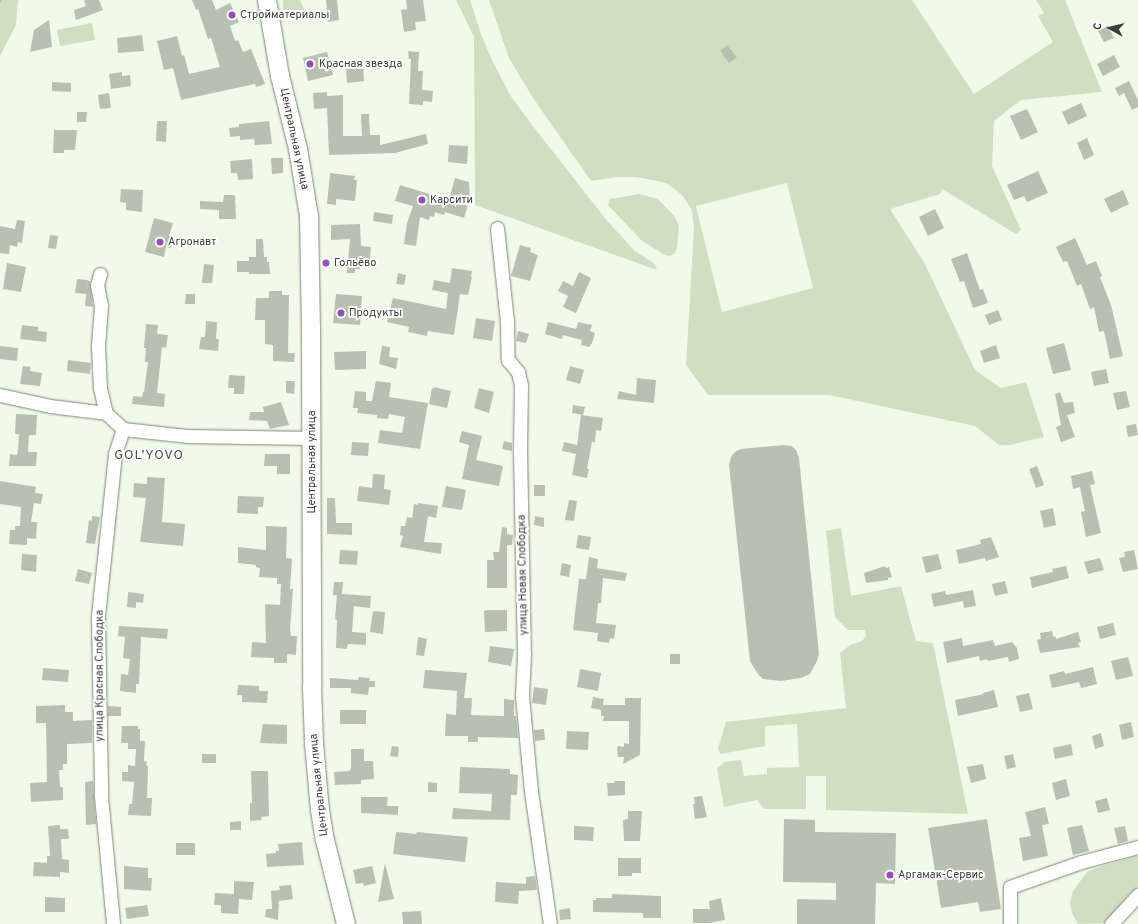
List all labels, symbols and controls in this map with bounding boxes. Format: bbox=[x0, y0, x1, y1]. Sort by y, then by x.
place label: Стройматериалы bbox=[240, 8, 329, 22]
north arrow bbox=[1090, 8, 1130, 48]
marker: Стройматериалы bbox=[227, 10, 237, 20]
text: С bbox=[1091, 22, 1106, 31]
place label: Красная звезда bbox=[319, 57, 402, 71]
marker: Красная звезда bbox=[304, 58, 316, 70]
street label: Центральная улица bbox=[277, 87, 311, 191]
place label: Карсити bbox=[430, 193, 473, 207]
marker: Карсити bbox=[417, 195, 427, 205]
place label: Агронавт bbox=[168, 235, 216, 249]
marker: Агронавт bbox=[155, 237, 165, 247]
place label: Гольёво bbox=[334, 256, 376, 270]
marker: Гольёво bbox=[321, 258, 331, 268]
place label: Продукты bbox=[349, 306, 402, 320]
marker: Продукты bbox=[336, 308, 346, 318]
street label: Центральная улица bbox=[305, 410, 319, 514]
district label: GOL’YOVO bbox=[114, 448, 184, 464]
street label: улица Новая Слободка bbox=[515, 514, 531, 636]
street label: улица Красная Слободка bbox=[93, 610, 107, 742]
street label: Центральная улица bbox=[307, 733, 331, 837]
place label: Аргамак-Сервис bbox=[898, 868, 984, 882]
marker: Аргамак-Сервис bbox=[885, 870, 895, 880]

